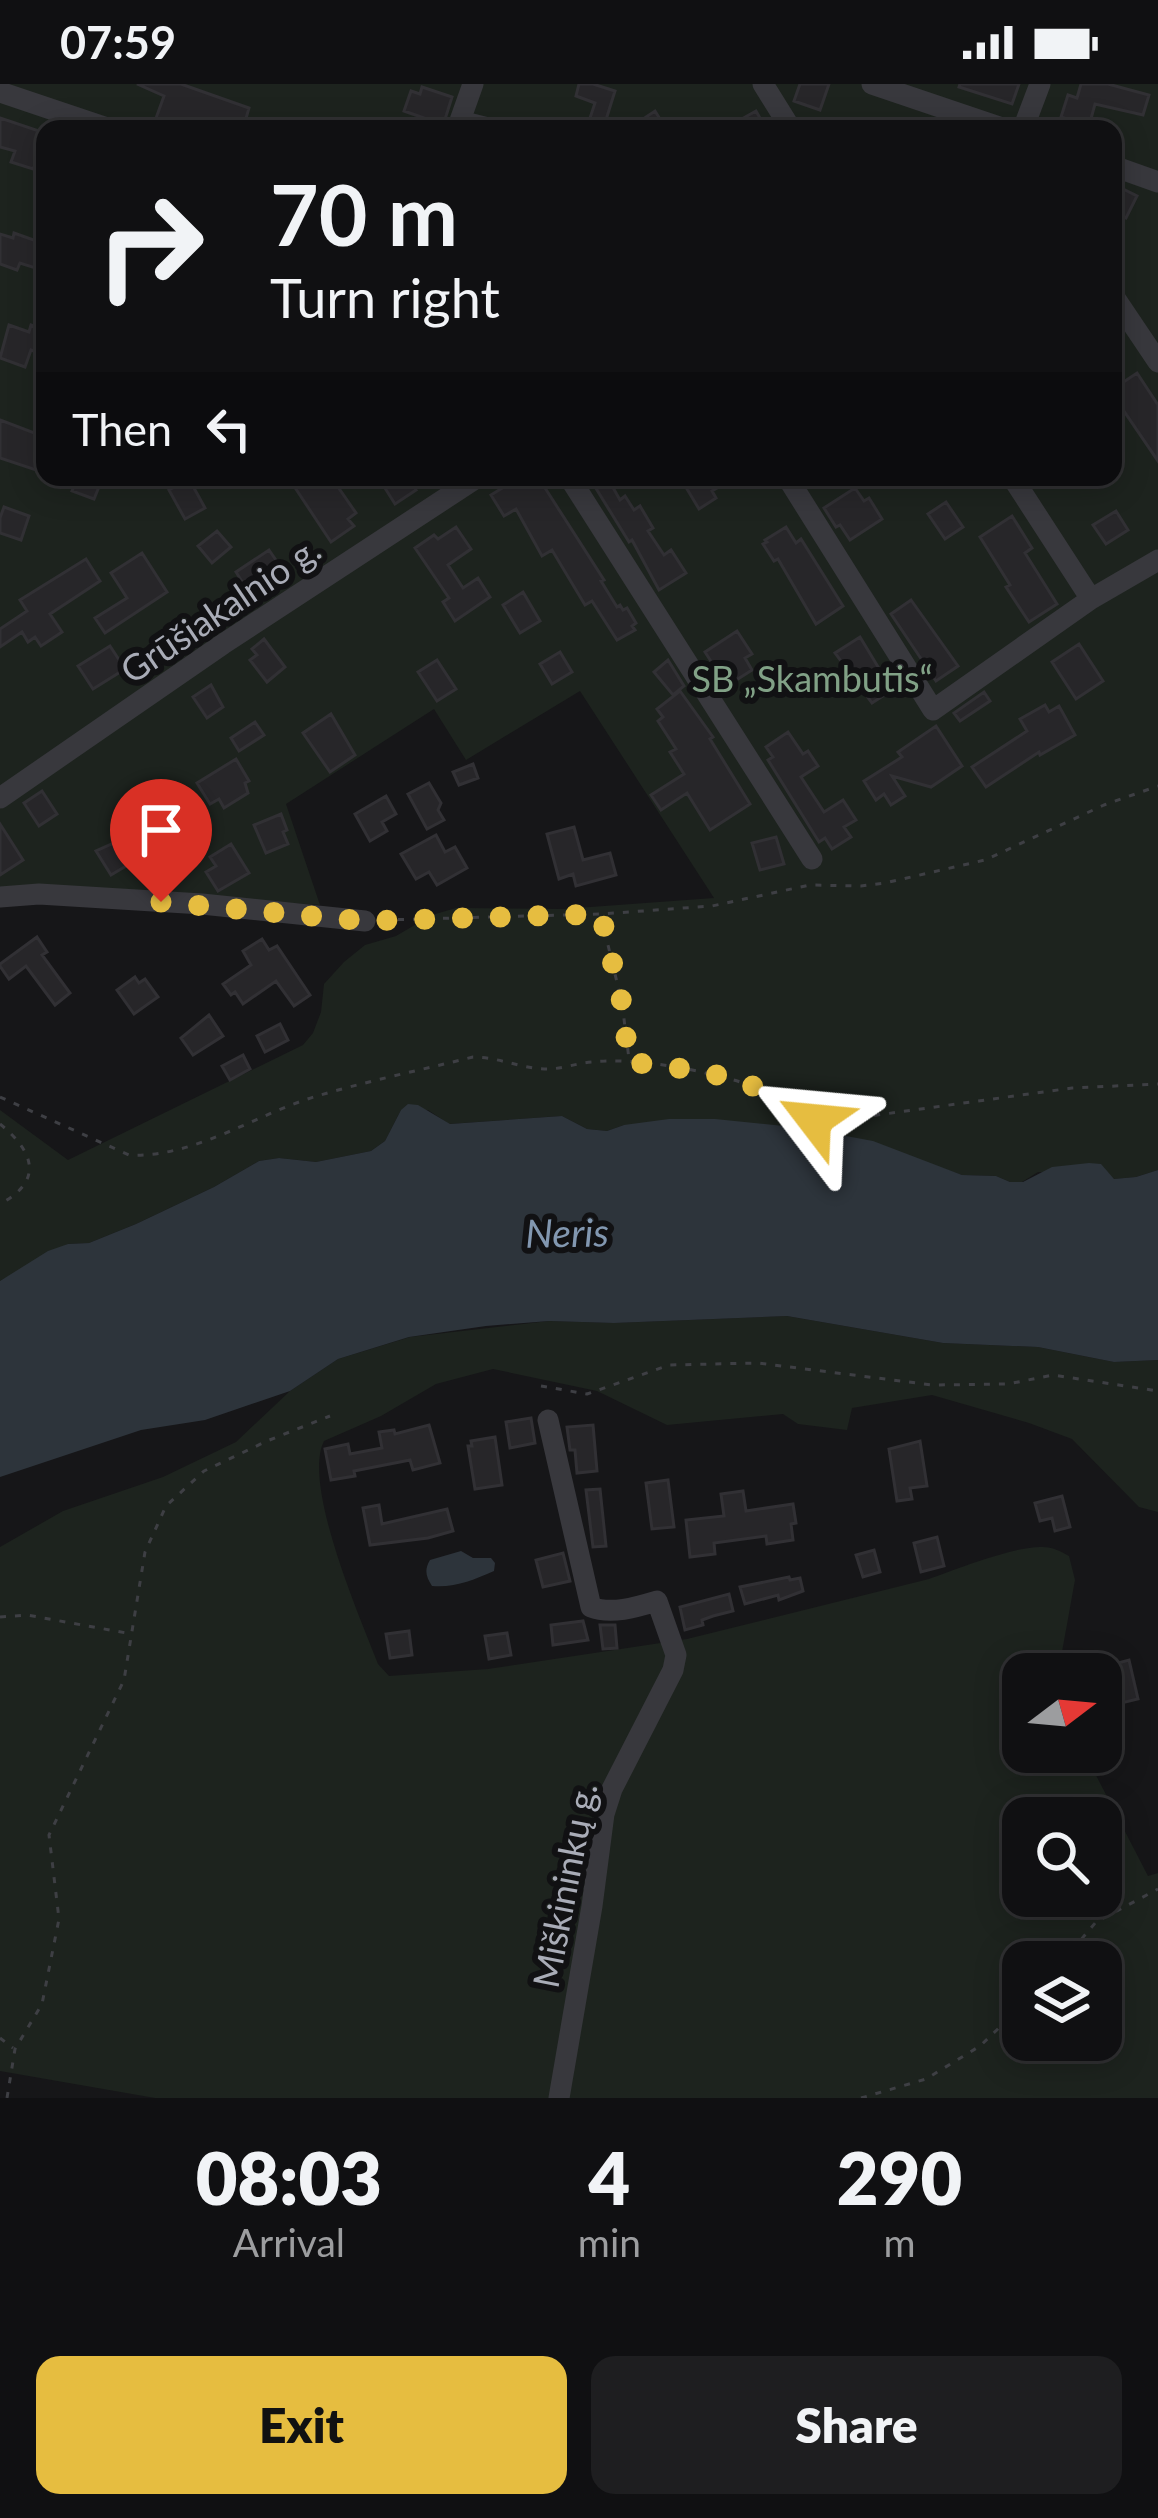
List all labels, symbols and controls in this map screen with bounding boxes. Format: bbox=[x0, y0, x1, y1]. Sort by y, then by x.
text: 07:59 bbox=[60, 15, 176, 69]
text: 70 m bbox=[270, 163, 458, 264]
icon: right bbox=[72, 168, 228, 324]
text: Turn right bbox=[270, 265, 500, 330]
icon: left bbox=[196, 396, 262, 462]
text: Then bbox=[72, 402, 172, 456]
street label: Grūšiakalnio g. bbox=[112, 526, 328, 692]
park label: SB „Skambutis“ bbox=[691, 656, 933, 700]
pin bbox=[110, 779, 212, 902]
icon: arrive bbox=[128, 797, 194, 863]
position arrow bbox=[751, 1057, 877, 1183]
water label: Neris bbox=[525, 1208, 609, 1256]
north arrow bbox=[1002, 1653, 1122, 1773]
map controls bbox=[1002, 1653, 1122, 2061]
street label: Miškininkų g. bbox=[523, 1779, 605, 1991]
button: search bbox=[1002, 1797, 1122, 1917]
button: layers bbox=[1002, 1941, 1122, 2061]
text: 08:03 bbox=[196, 2134, 382, 2220]
text: 4 bbox=[589, 2134, 630, 2220]
text: 290 bbox=[837, 2134, 962, 2220]
text: Arrival bbox=[233, 2219, 345, 2265]
text: min bbox=[578, 2219, 641, 2265]
text: m bbox=[883, 2219, 916, 2265]
button: Exit bbox=[36, 2356, 567, 2494]
button: Share bbox=[591, 2356, 1122, 2494]

